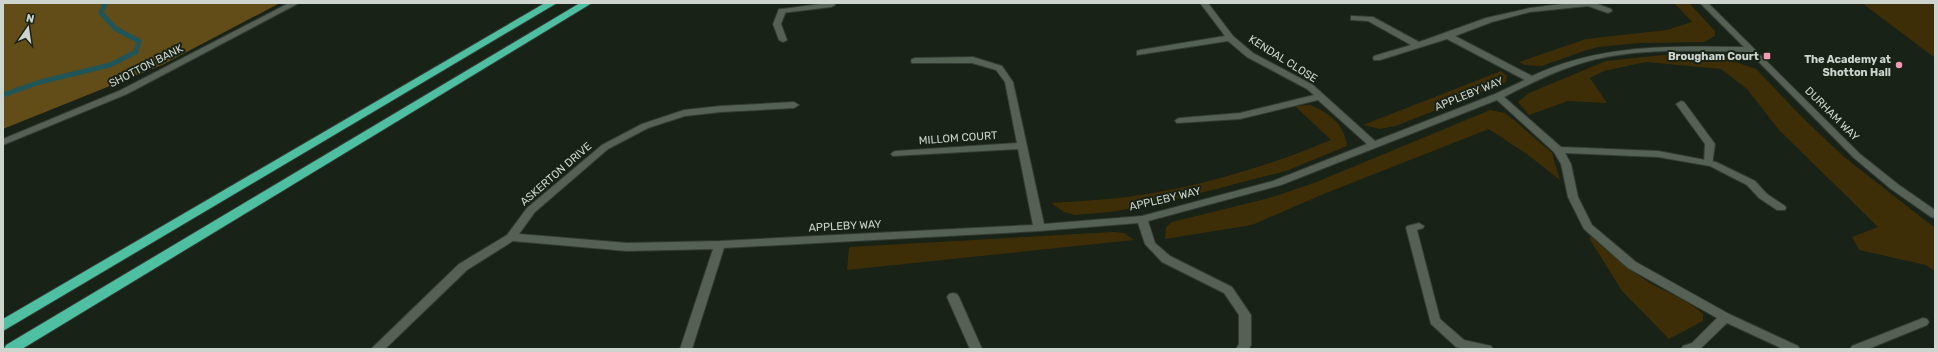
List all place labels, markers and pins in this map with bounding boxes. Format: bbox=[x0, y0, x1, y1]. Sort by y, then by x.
place label: Brougham Court bbox=[1668, 50, 1759, 63]
marker: Brougham Court bbox=[1762, 51, 1772, 61]
place label: The Academy at Shotton Hall bbox=[1804, 53, 1891, 79]
marker: The Academy at Shotton Hall bbox=[1894, 60, 1904, 70]

